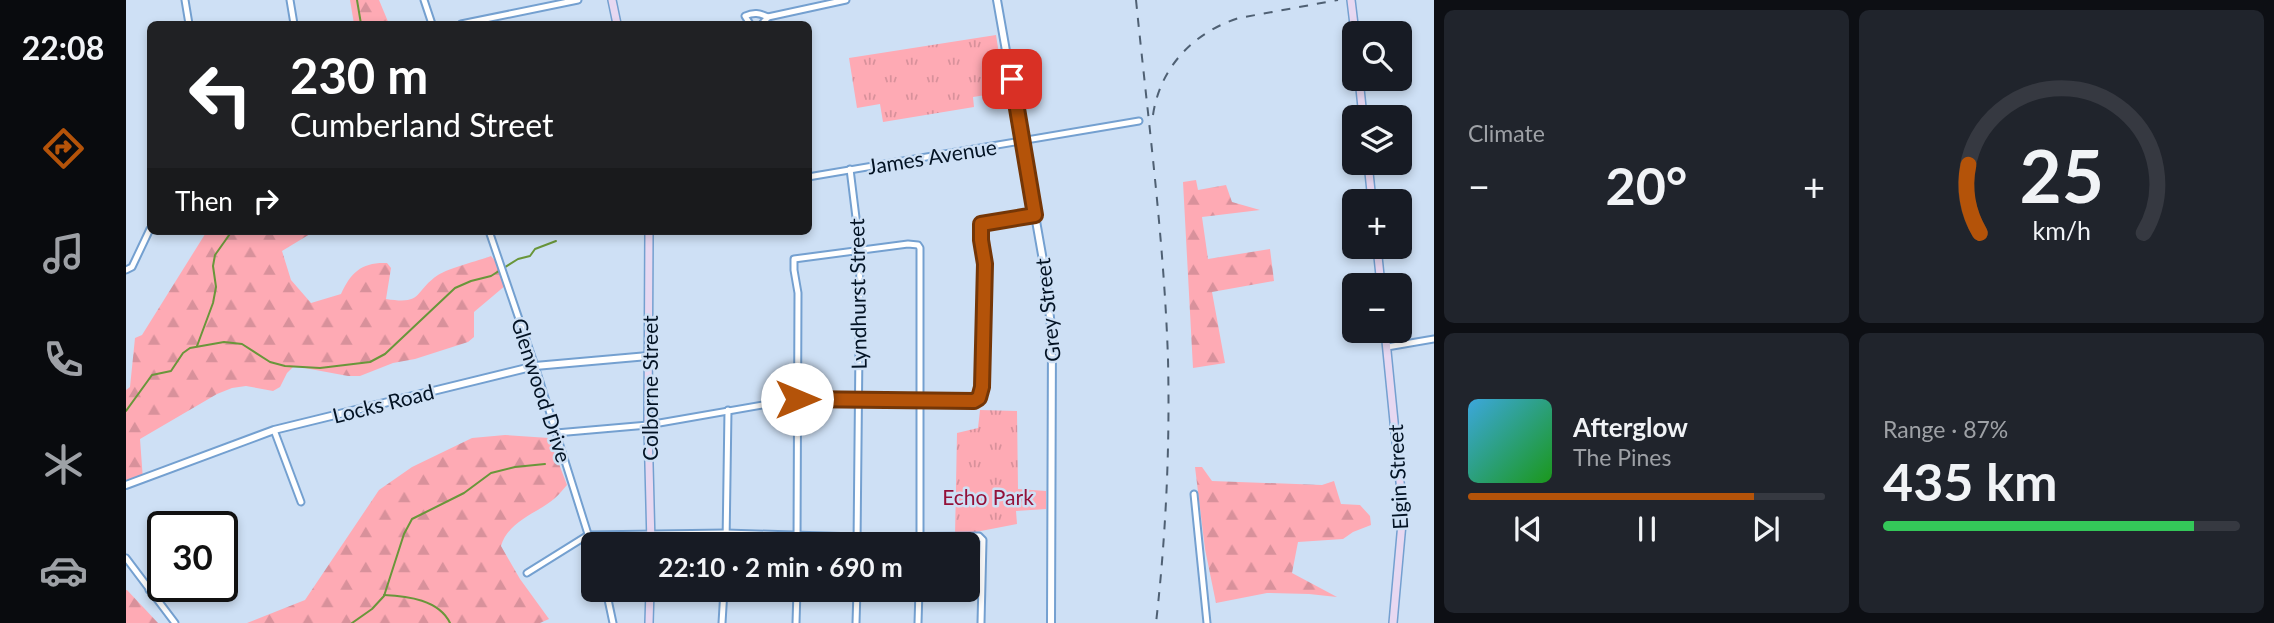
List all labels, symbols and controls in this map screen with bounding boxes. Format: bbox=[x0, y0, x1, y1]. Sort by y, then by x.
map controls bbox=[1342, 21, 1412, 343]
button: search bbox=[1342, 21, 1412, 91]
text: 22:08 bbox=[22, 28, 104, 67]
text: 230 m bbox=[290, 46, 428, 104]
icon: left bbox=[175, 49, 266, 140]
pin bbox=[982, 49, 1042, 109]
icon: arrive bbox=[993, 60, 1031, 98]
text: Cumberland Street bbox=[290, 105, 553, 144]
button: layers bbox=[1342, 105, 1412, 175]
text: Climate bbox=[1468, 119, 1545, 147]
icon: directions bbox=[39, 124, 88, 173]
text: 25 bbox=[2019, 131, 2104, 219]
street label: James Avenue bbox=[866, 133, 998, 179]
text: 20° bbox=[1606, 154, 1687, 216]
text: − bbox=[1468, 163, 1490, 209]
text: + bbox=[1803, 163, 1825, 209]
icon: right bbox=[247, 182, 285, 220]
text: Then bbox=[175, 185, 233, 217]
button: + bbox=[1342, 189, 1412, 259]
text: km/h bbox=[2032, 214, 2091, 244]
street label: Lyndhurst Street bbox=[843, 218, 871, 370]
icon: music bbox=[39, 229, 88, 278]
street label: Grey Street bbox=[1029, 256, 1065, 363]
button: − bbox=[1342, 273, 1412, 343]
street label: Glenwood Drive bbox=[507, 315, 577, 465]
street label: Colborne Street bbox=[637, 315, 662, 461]
icon: phone bbox=[39, 335, 88, 384]
position arrow bbox=[760, 362, 834, 436]
street label: Locks Road bbox=[330, 378, 436, 428]
text: Afterglow bbox=[1573, 411, 1688, 443]
text: Range · 87% bbox=[1883, 415, 2008, 443]
street label: Elgin Street bbox=[1382, 423, 1412, 530]
icon: climate bbox=[39, 440, 88, 489]
text: The Pines bbox=[1573, 443, 1671, 471]
text: 435 km bbox=[1883, 450, 2057, 512]
park label: Echo Park bbox=[942, 484, 1034, 509]
icon: previous bbox=[1509, 510, 1547, 548]
icon: pause bbox=[1628, 510, 1666, 548]
icon: next bbox=[1747, 510, 1785, 548]
speed limit sign: 30 bbox=[147, 511, 238, 602]
icon: car bbox=[39, 546, 88, 595]
text: 22:10 · 2 min · 690 m bbox=[658, 551, 903, 583]

